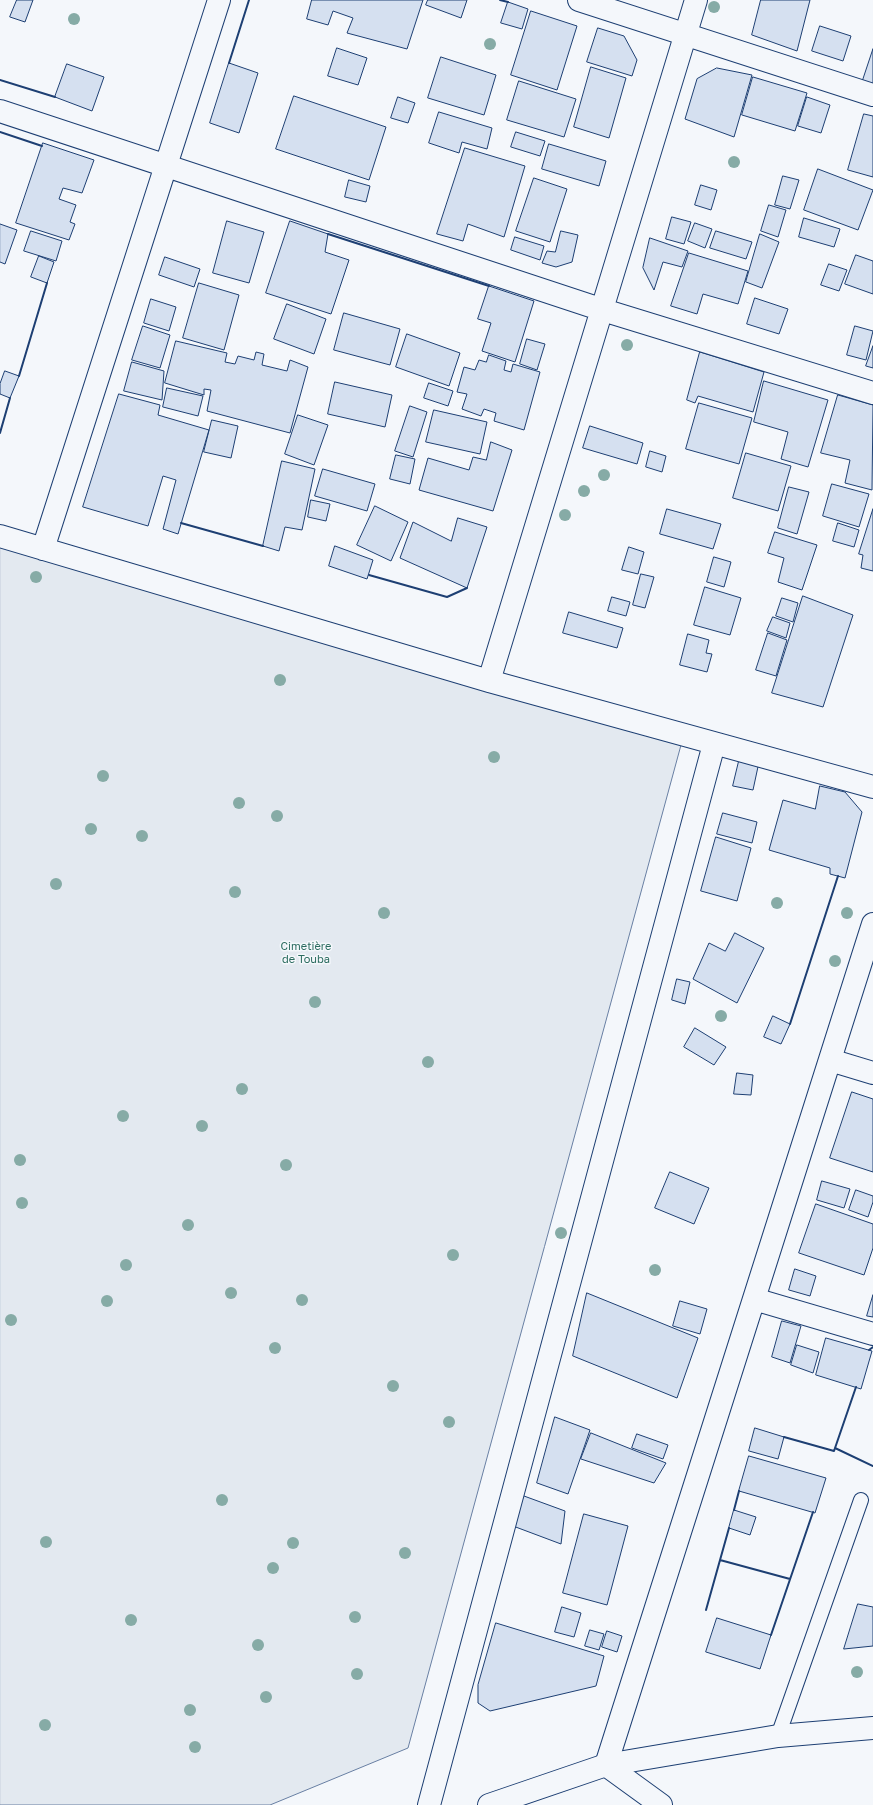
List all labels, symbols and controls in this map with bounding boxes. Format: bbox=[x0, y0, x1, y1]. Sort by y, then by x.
park label: Cimetière de Touba bbox=[281, 940, 331, 966]

